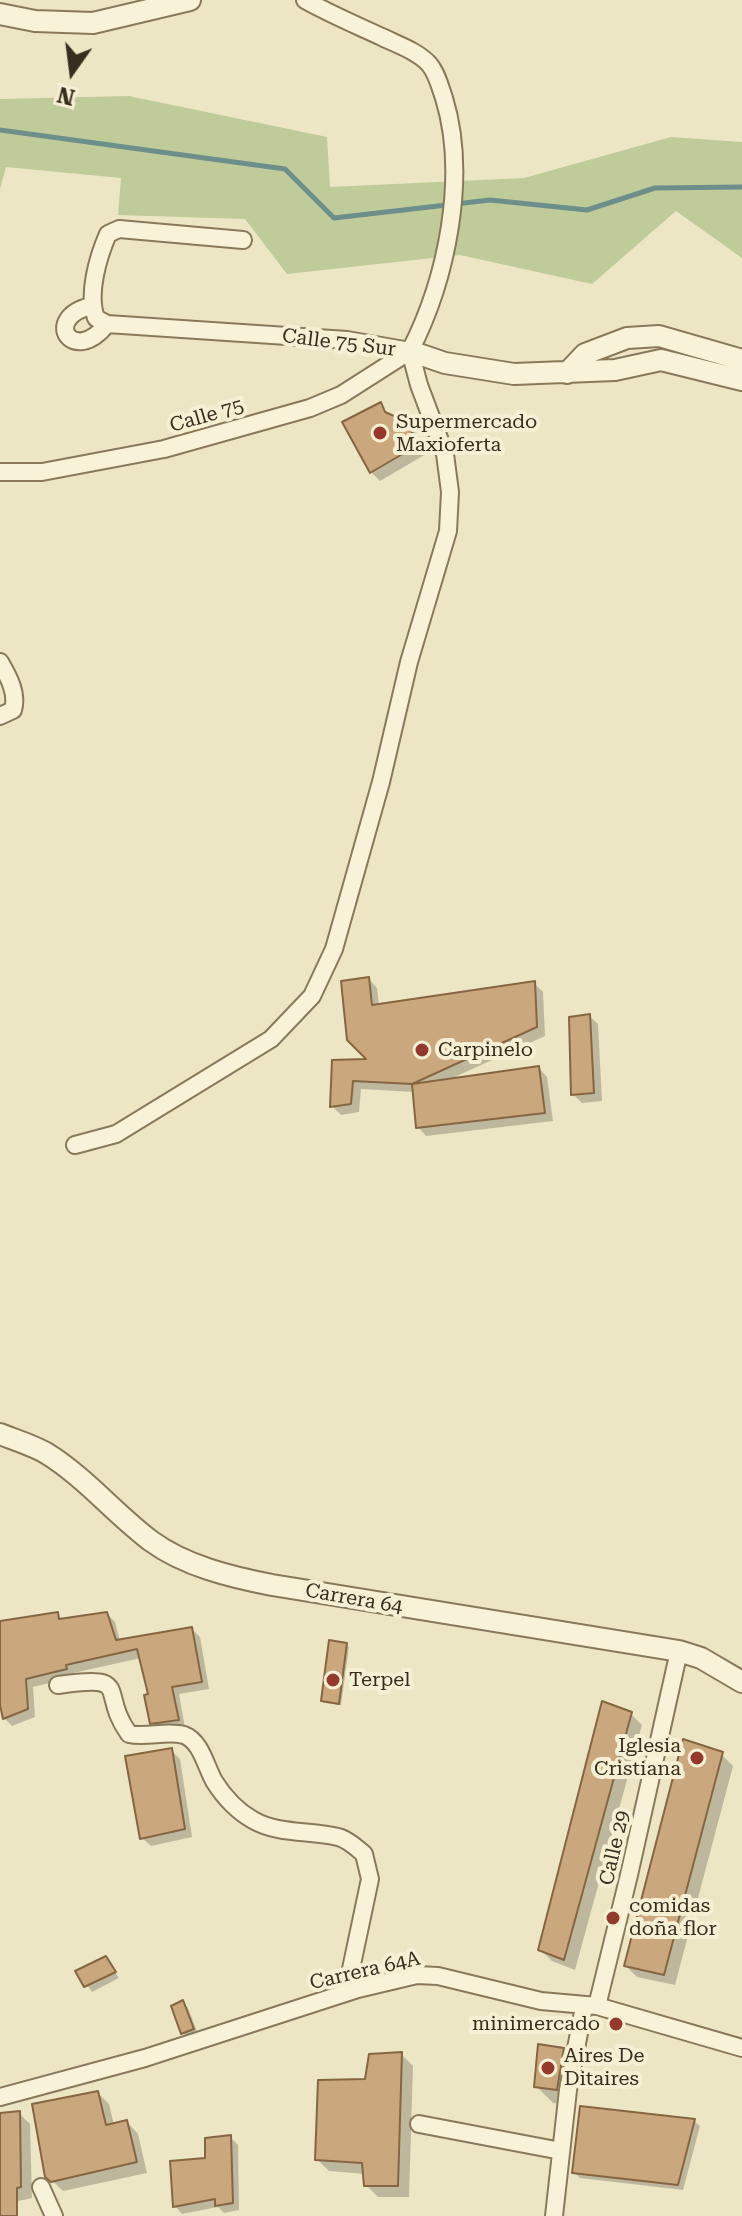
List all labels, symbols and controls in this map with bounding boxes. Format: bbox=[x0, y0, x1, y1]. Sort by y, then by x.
north arrow bbox=[32, 32, 112, 112]
text: N bbox=[55, 82, 77, 110]
street label: Calle 75 Sur bbox=[281, 324, 397, 362]
street label: Calle 75 bbox=[167, 394, 247, 438]
place label: Supermercado Maxioferta bbox=[396, 410, 537, 457]
marker: Supermercado Maxioferta bbox=[371, 424, 389, 442]
place label: Carpinelo bbox=[438, 1038, 533, 1062]
marker: Carpinelo bbox=[413, 1041, 431, 1059]
street label: Carrera 64 bbox=[303, 1579, 405, 1619]
place label: Terpel bbox=[349, 1668, 410, 1692]
marker: Terpel bbox=[324, 1671, 342, 1689]
place label: Iglesia Cristiana bbox=[594, 1734, 681, 1781]
marker: Iglesia Cristiana bbox=[688, 1749, 706, 1767]
street label: Calle 29 bbox=[595, 1808, 635, 1888]
place label: comidas doña flor bbox=[629, 1894, 717, 1941]
marker: comidas doña flor bbox=[604, 1909, 622, 1927]
street label: Carrera 64A bbox=[307, 1947, 423, 1995]
place label: minimercado bbox=[472, 2012, 600, 2036]
marker: minimercado bbox=[607, 2015, 625, 2033]
place label: Aires De Ditaires bbox=[564, 2044, 644, 2091]
marker: Aires De Ditaires bbox=[539, 2059, 557, 2077]

